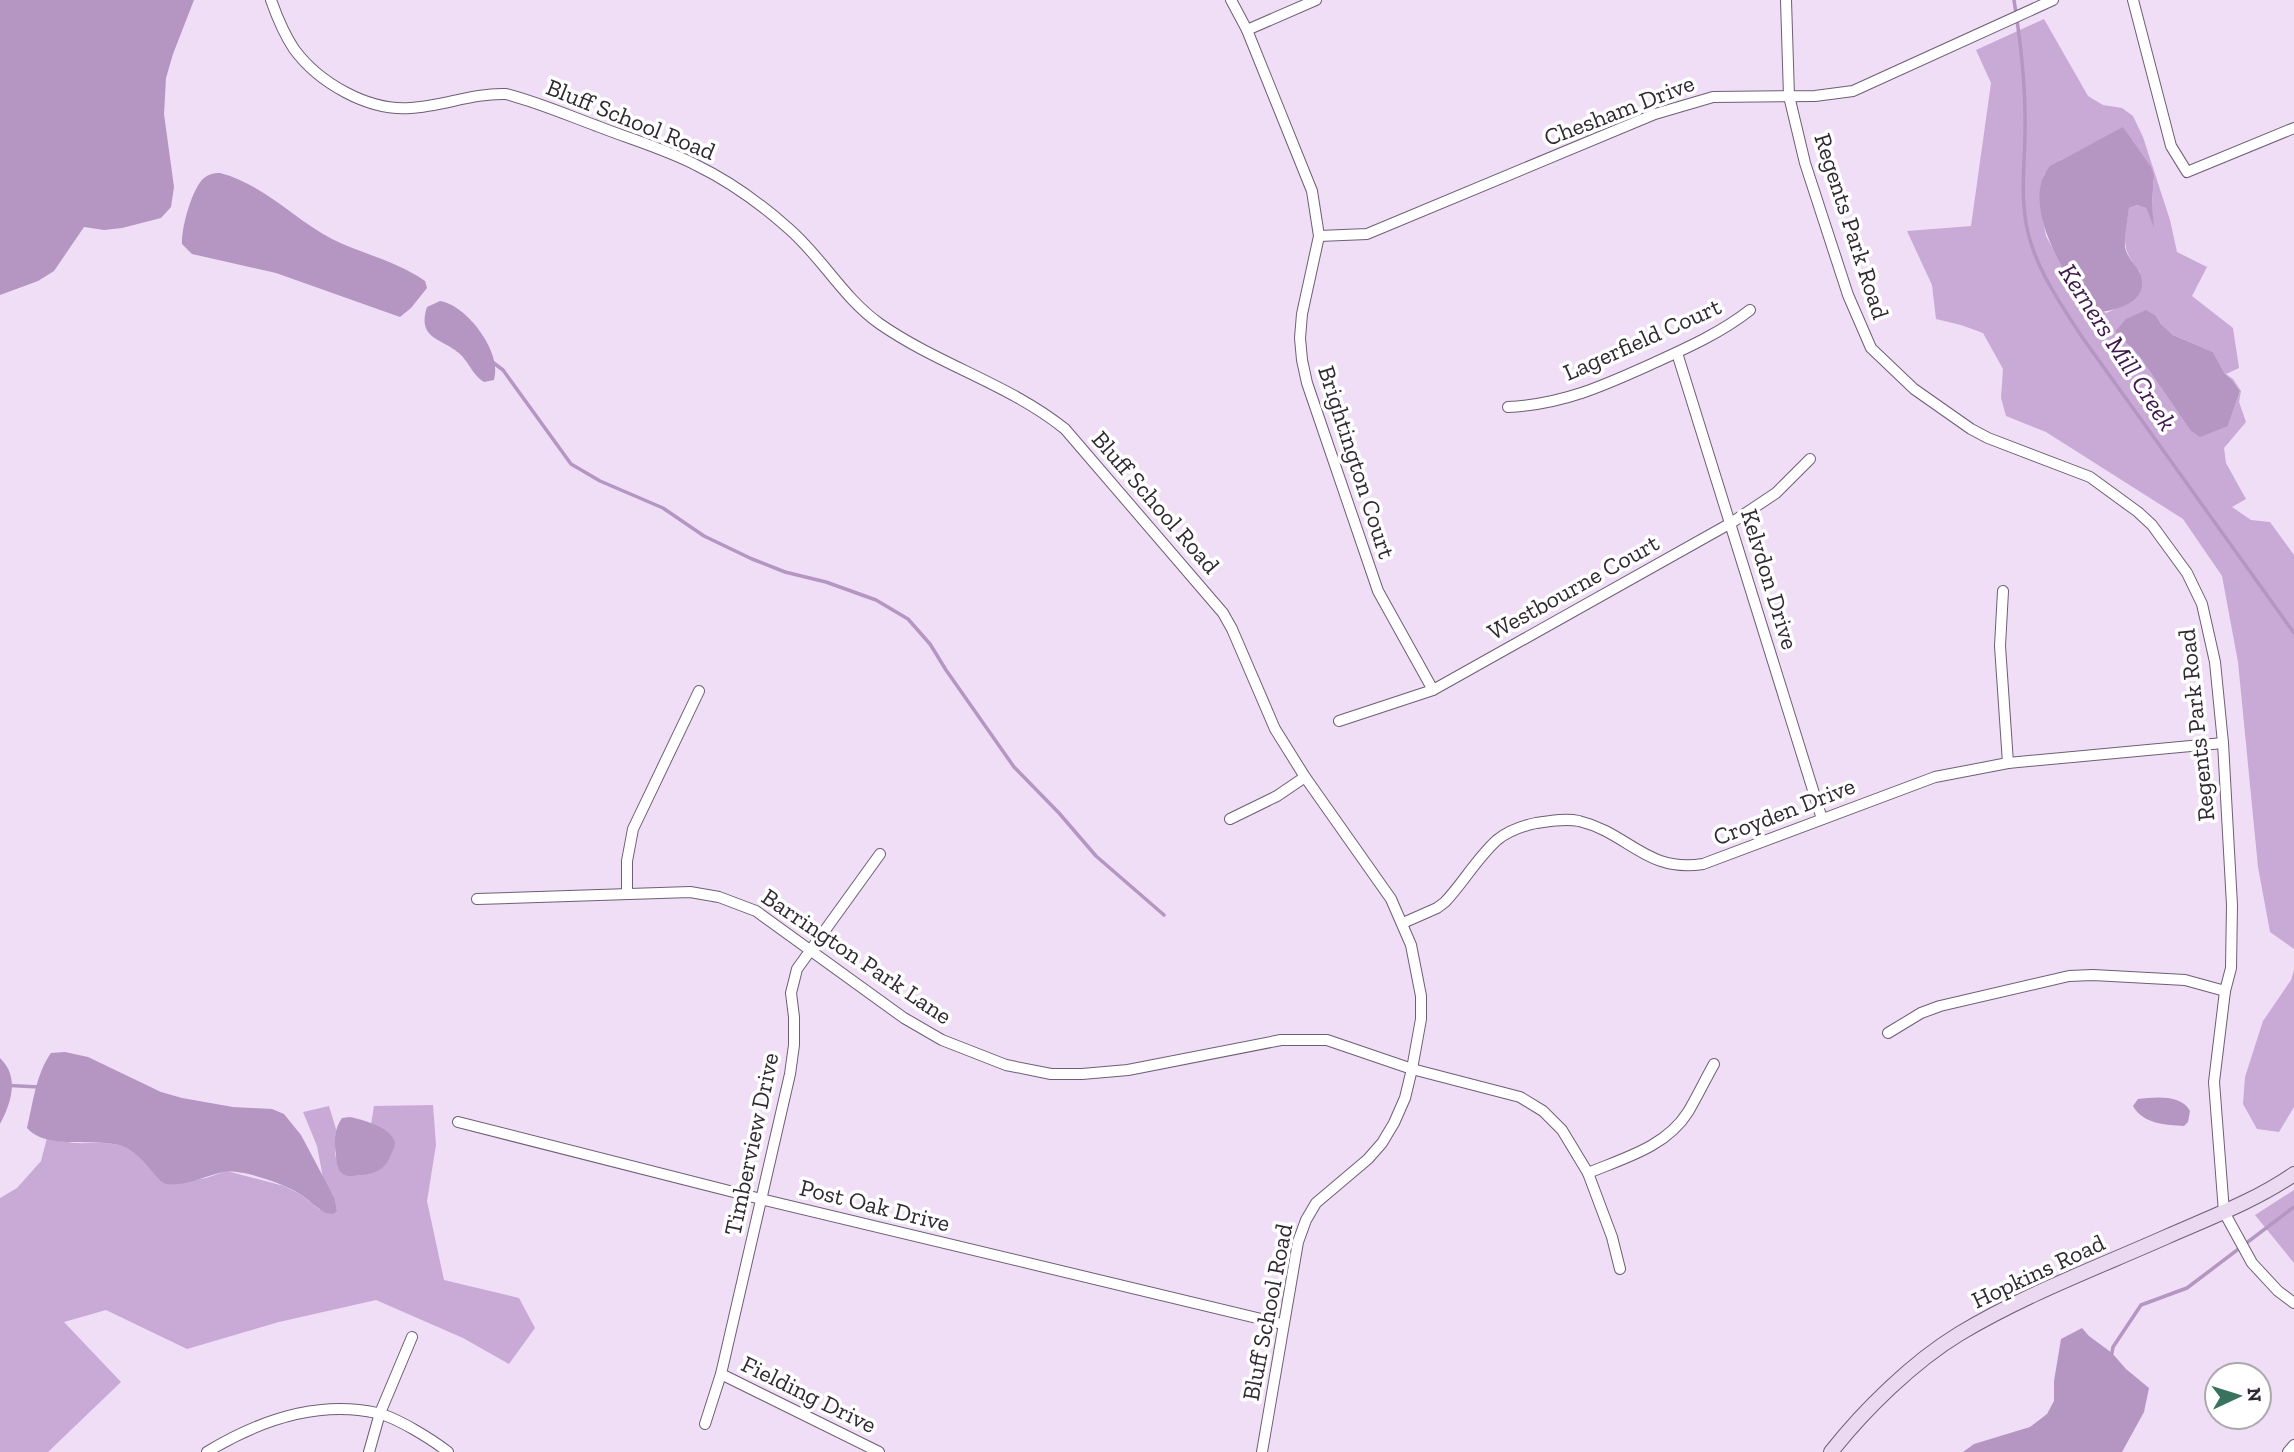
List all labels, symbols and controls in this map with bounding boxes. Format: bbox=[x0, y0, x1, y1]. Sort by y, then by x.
street label: Chesham Drive bbox=[1540, 68, 1698, 152]
street label: Bluff School Road bbox=[542, 72, 720, 166]
street label: Regents Park Road bbox=[1808, 129, 1896, 323]
water label: Kerners Mill Creek bbox=[2052, 258, 2184, 436]
street label: Lagerfield Court bbox=[1559, 291, 1725, 387]
street label: Brightington Court bbox=[1312, 362, 1402, 562]
street label: Bluff School Road bbox=[1086, 425, 1226, 579]
street label: Kelvdon Drive bbox=[1735, 505, 1805, 653]
street label: Westbourne Court bbox=[1482, 528, 1664, 646]
street label: Regents Park Road bbox=[2171, 627, 2221, 823]
street label: Croyden Drive bbox=[1709, 771, 1859, 851]
street label: Barrington Park Lane bbox=[756, 882, 958, 1030]
street label: Timberview Drive bbox=[717, 1050, 785, 1238]
street label: Post Oak Drive bbox=[797, 1172, 953, 1238]
street label: Bluff School Road bbox=[1236, 1221, 1298, 1403]
street label: Hopkins Road bbox=[1967, 1228, 2109, 1314]
street label: Fielding Drive bbox=[737, 1349, 881, 1439]
north arrow bbox=[2203, 1361, 2273, 1431]
text: N bbox=[2242, 1387, 2266, 1403]

